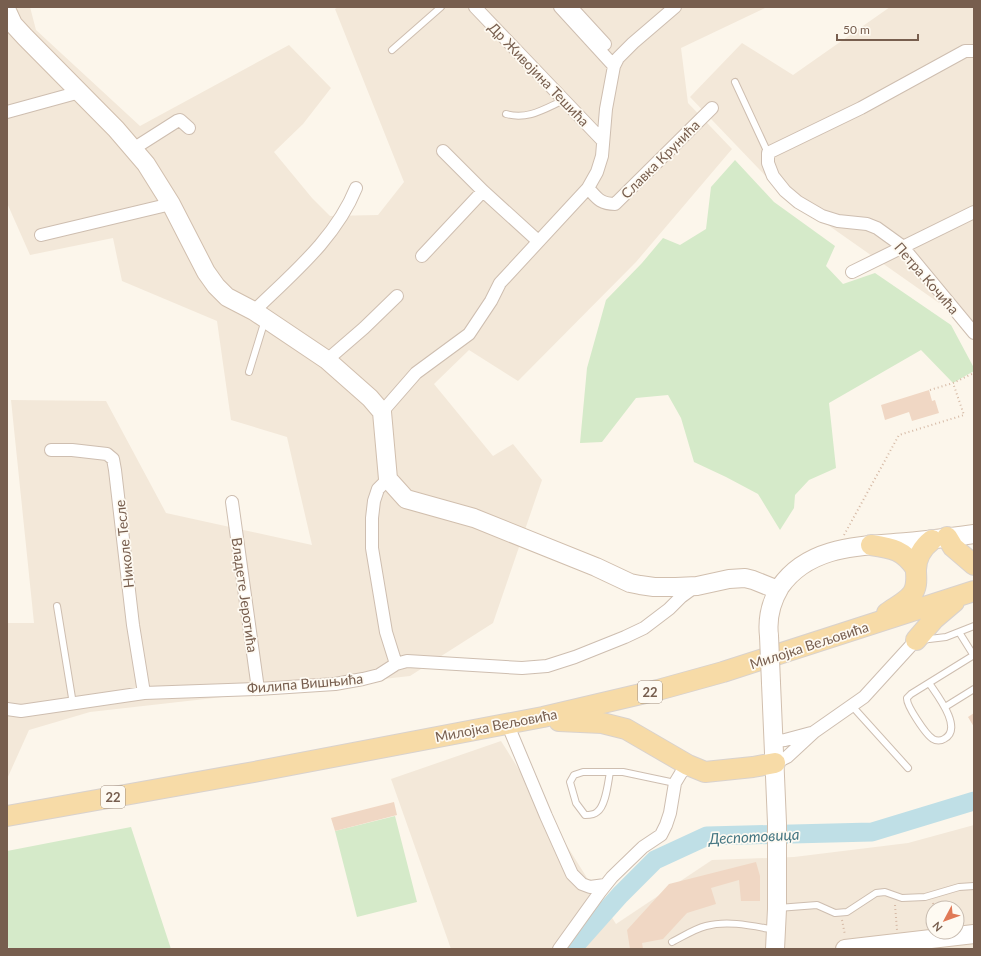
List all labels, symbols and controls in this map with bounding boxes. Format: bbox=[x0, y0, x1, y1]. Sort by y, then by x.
scale bar bbox=[837, 16, 918, 42]
street label: Др Живојина Тешића bbox=[485, 19, 593, 129]
text: 50 m bbox=[843, 22, 870, 37]
street label: Славка Крунића bbox=[617, 116, 703, 202]
street label: Петра Кочића bbox=[891, 239, 963, 317]
street label: Николе Тесле bbox=[111, 499, 137, 589]
street label: Владете Јеротића bbox=[229, 536, 261, 654]
street label: Милојка Вељовића bbox=[747, 618, 871, 672]
street label: Филипа Вишњића bbox=[246, 669, 364, 697]
road number: 22 bbox=[638, 681, 662, 703]
street label: Милојка Вељовића bbox=[434, 705, 559, 745]
road number: 22 bbox=[101, 786, 125, 808]
water label: Деспотовица bbox=[707, 825, 800, 847]
north arrow bbox=[925, 900, 965, 940]
text: N bbox=[929, 919, 945, 934]

